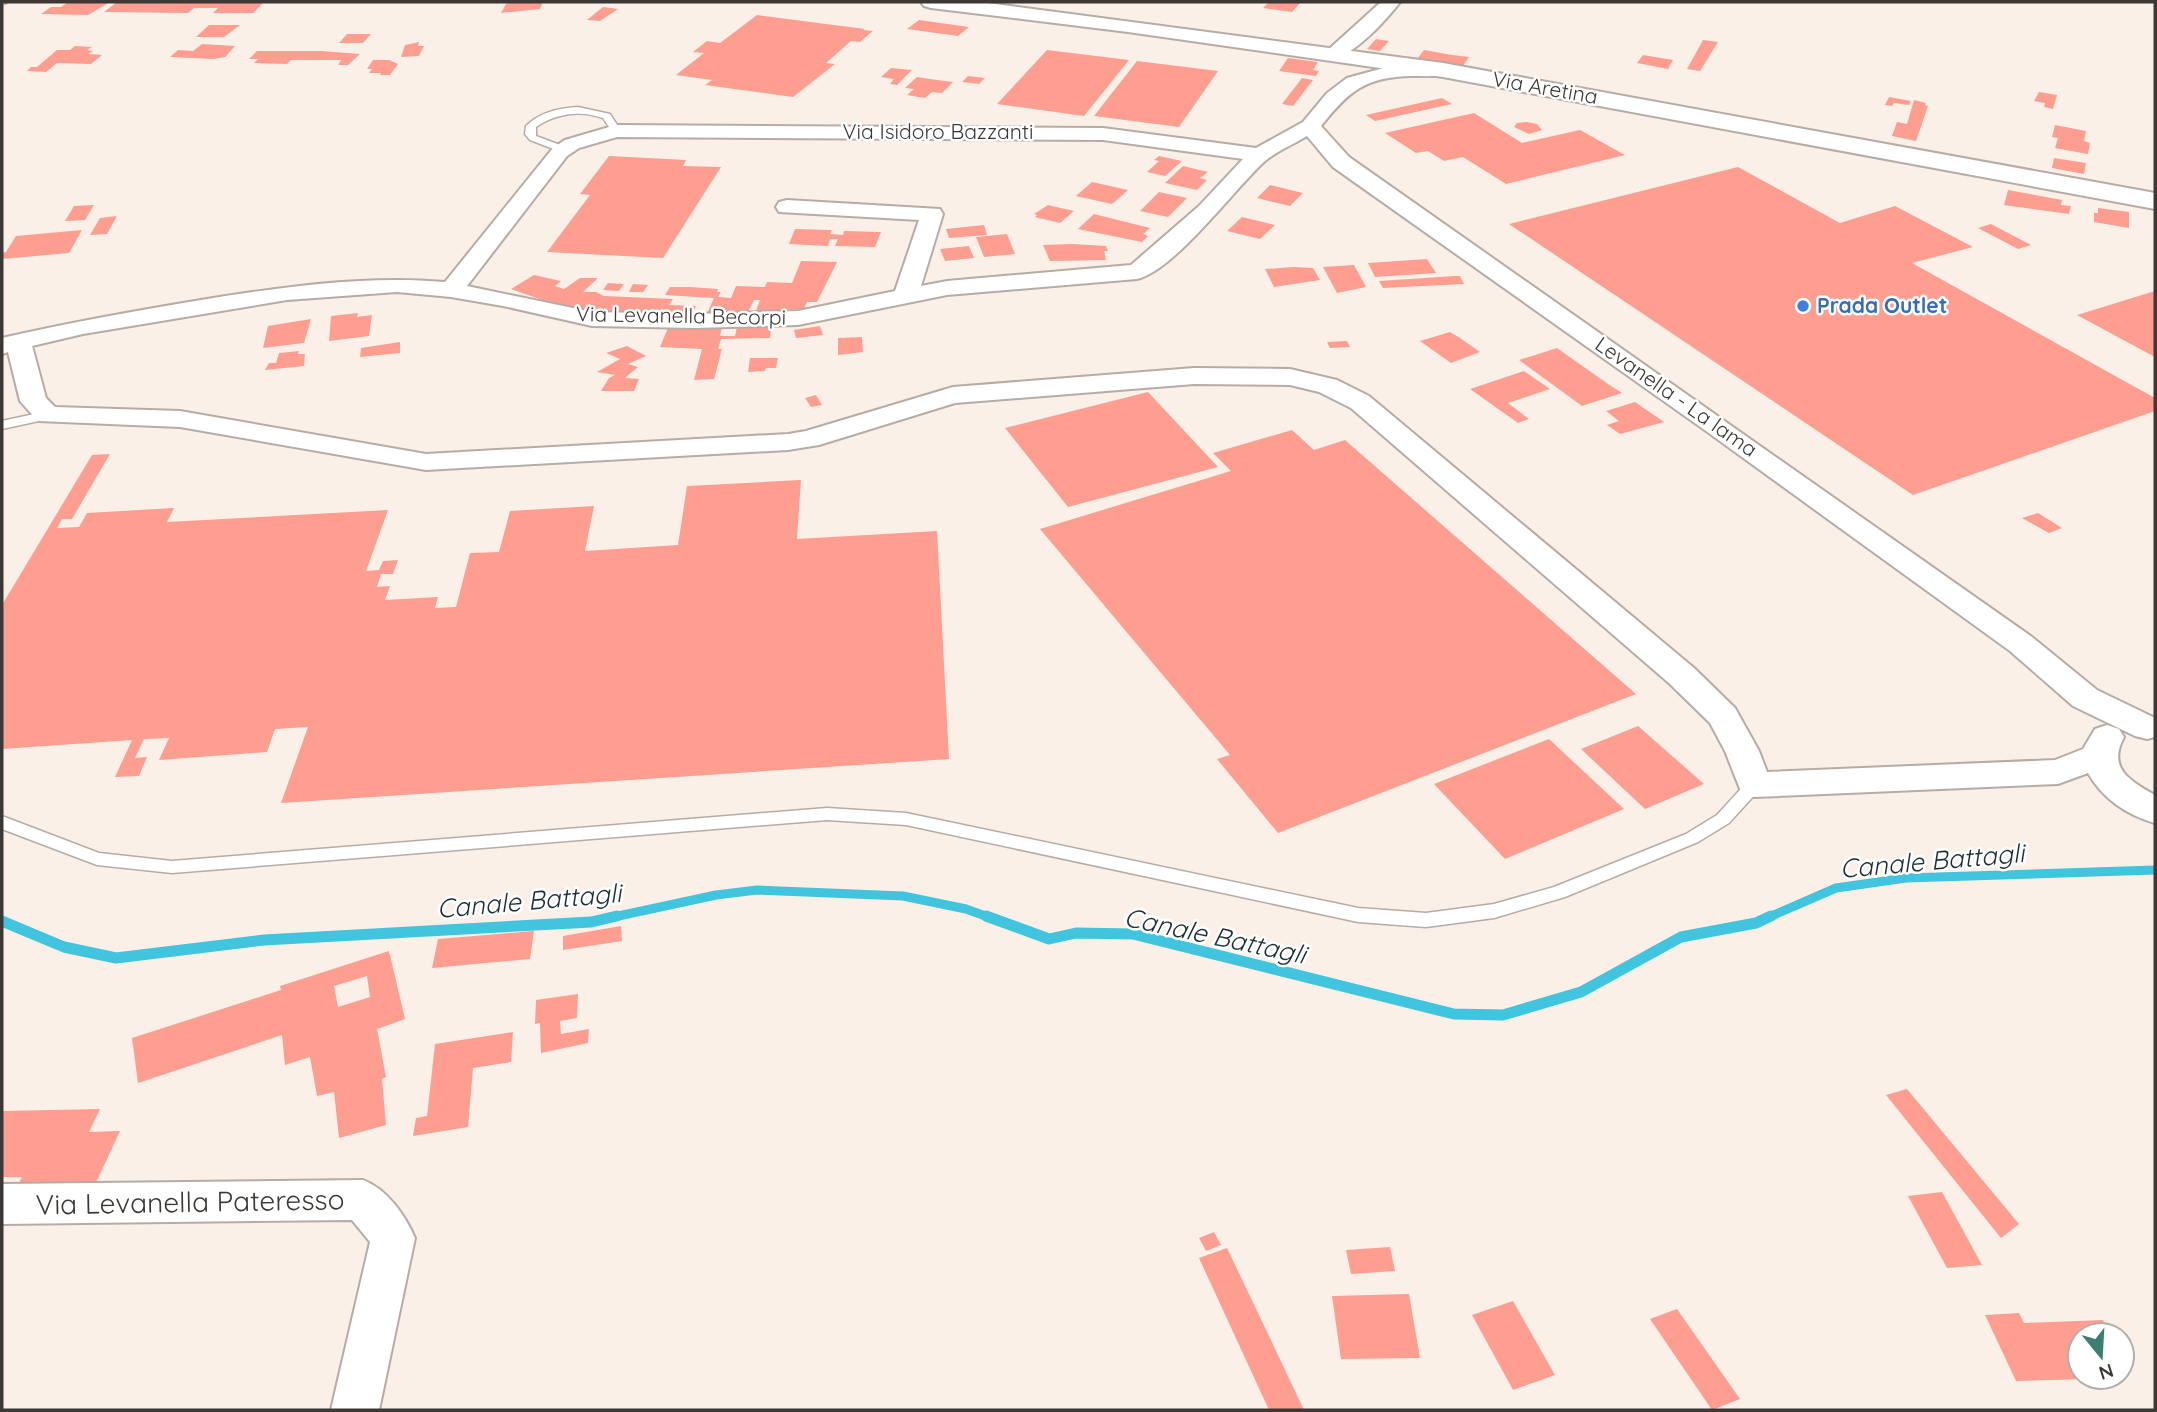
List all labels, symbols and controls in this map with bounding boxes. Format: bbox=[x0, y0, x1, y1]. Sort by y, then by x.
street label: Via Aretina bbox=[1490, 65, 1600, 109]
street label: Via Isidoro Bazzanti bbox=[843, 118, 1033, 144]
place label: Prada Outlet bbox=[1817, 292, 1947, 318]
marker: Prada Outlet bbox=[1795, 298, 1811, 314]
street label: Via Levanella Becorpi bbox=[576, 300, 786, 330]
street label: Levanella - La lama bbox=[1591, 331, 1763, 462]
water label: Canale Battagli bbox=[1838, 836, 2029, 885]
water label: Canale Battagli bbox=[435, 876, 626, 925]
water label: Canale Battagli bbox=[1121, 900, 1312, 972]
street label: Via Levanella Pateresso bbox=[35, 1181, 345, 1222]
north arrow bbox=[2066, 1321, 2136, 1391]
text: N bbox=[2096, 1359, 2117, 1386]

